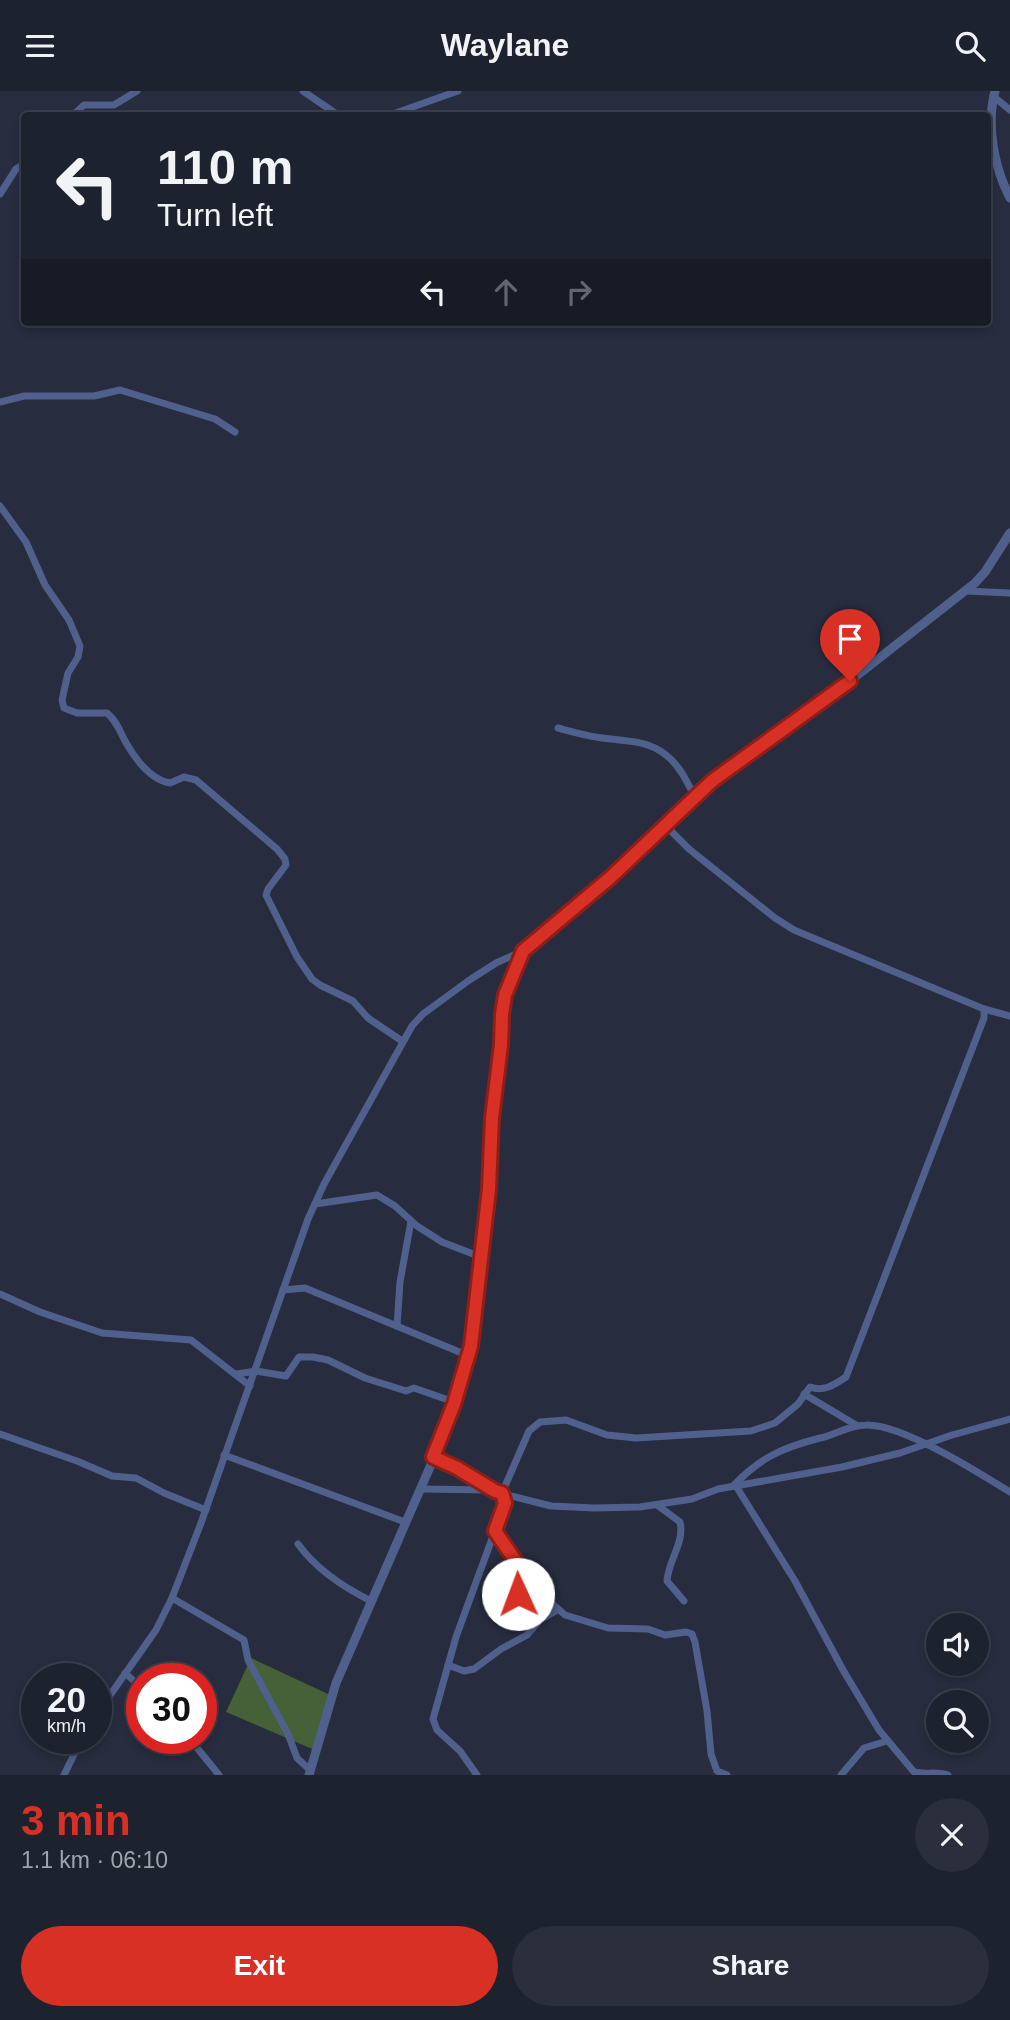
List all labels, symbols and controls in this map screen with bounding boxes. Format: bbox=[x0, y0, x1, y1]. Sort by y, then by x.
icon: menu bbox=[21, 27, 59, 65]
text: Waylane bbox=[441, 27, 569, 63]
icon: search bbox=[951, 27, 989, 65]
icon: left bbox=[42, 140, 133, 231]
text: 110 m bbox=[157, 140, 293, 194]
text: Turn left bbox=[157, 197, 273, 233]
icon: left bbox=[414, 273, 452, 311]
icon: ahead bbox=[487, 273, 525, 311]
icon: right bbox=[560, 273, 598, 311]
pin bbox=[820, 609, 880, 681]
icon: arrive bbox=[831, 620, 869, 658]
position arrow bbox=[481, 1557, 555, 1631]
map controls bbox=[926, 1613, 989, 1753]
button: sound bbox=[926, 1613, 989, 1676]
speed limit sign: 30 bbox=[126, 1663, 217, 1754]
text: 20 bbox=[47, 1680, 86, 1719]
button: search bbox=[926, 1690, 989, 1753]
text: km/h bbox=[47, 1716, 86, 1736]
text: 3 min bbox=[21, 1797, 131, 1844]
button: close bbox=[915, 1798, 989, 1872]
text: 1.1 km · 06:10 bbox=[21, 1847, 168, 1873]
button: Exit bbox=[21, 1926, 498, 2006]
button: Share bbox=[512, 1926, 989, 2006]

